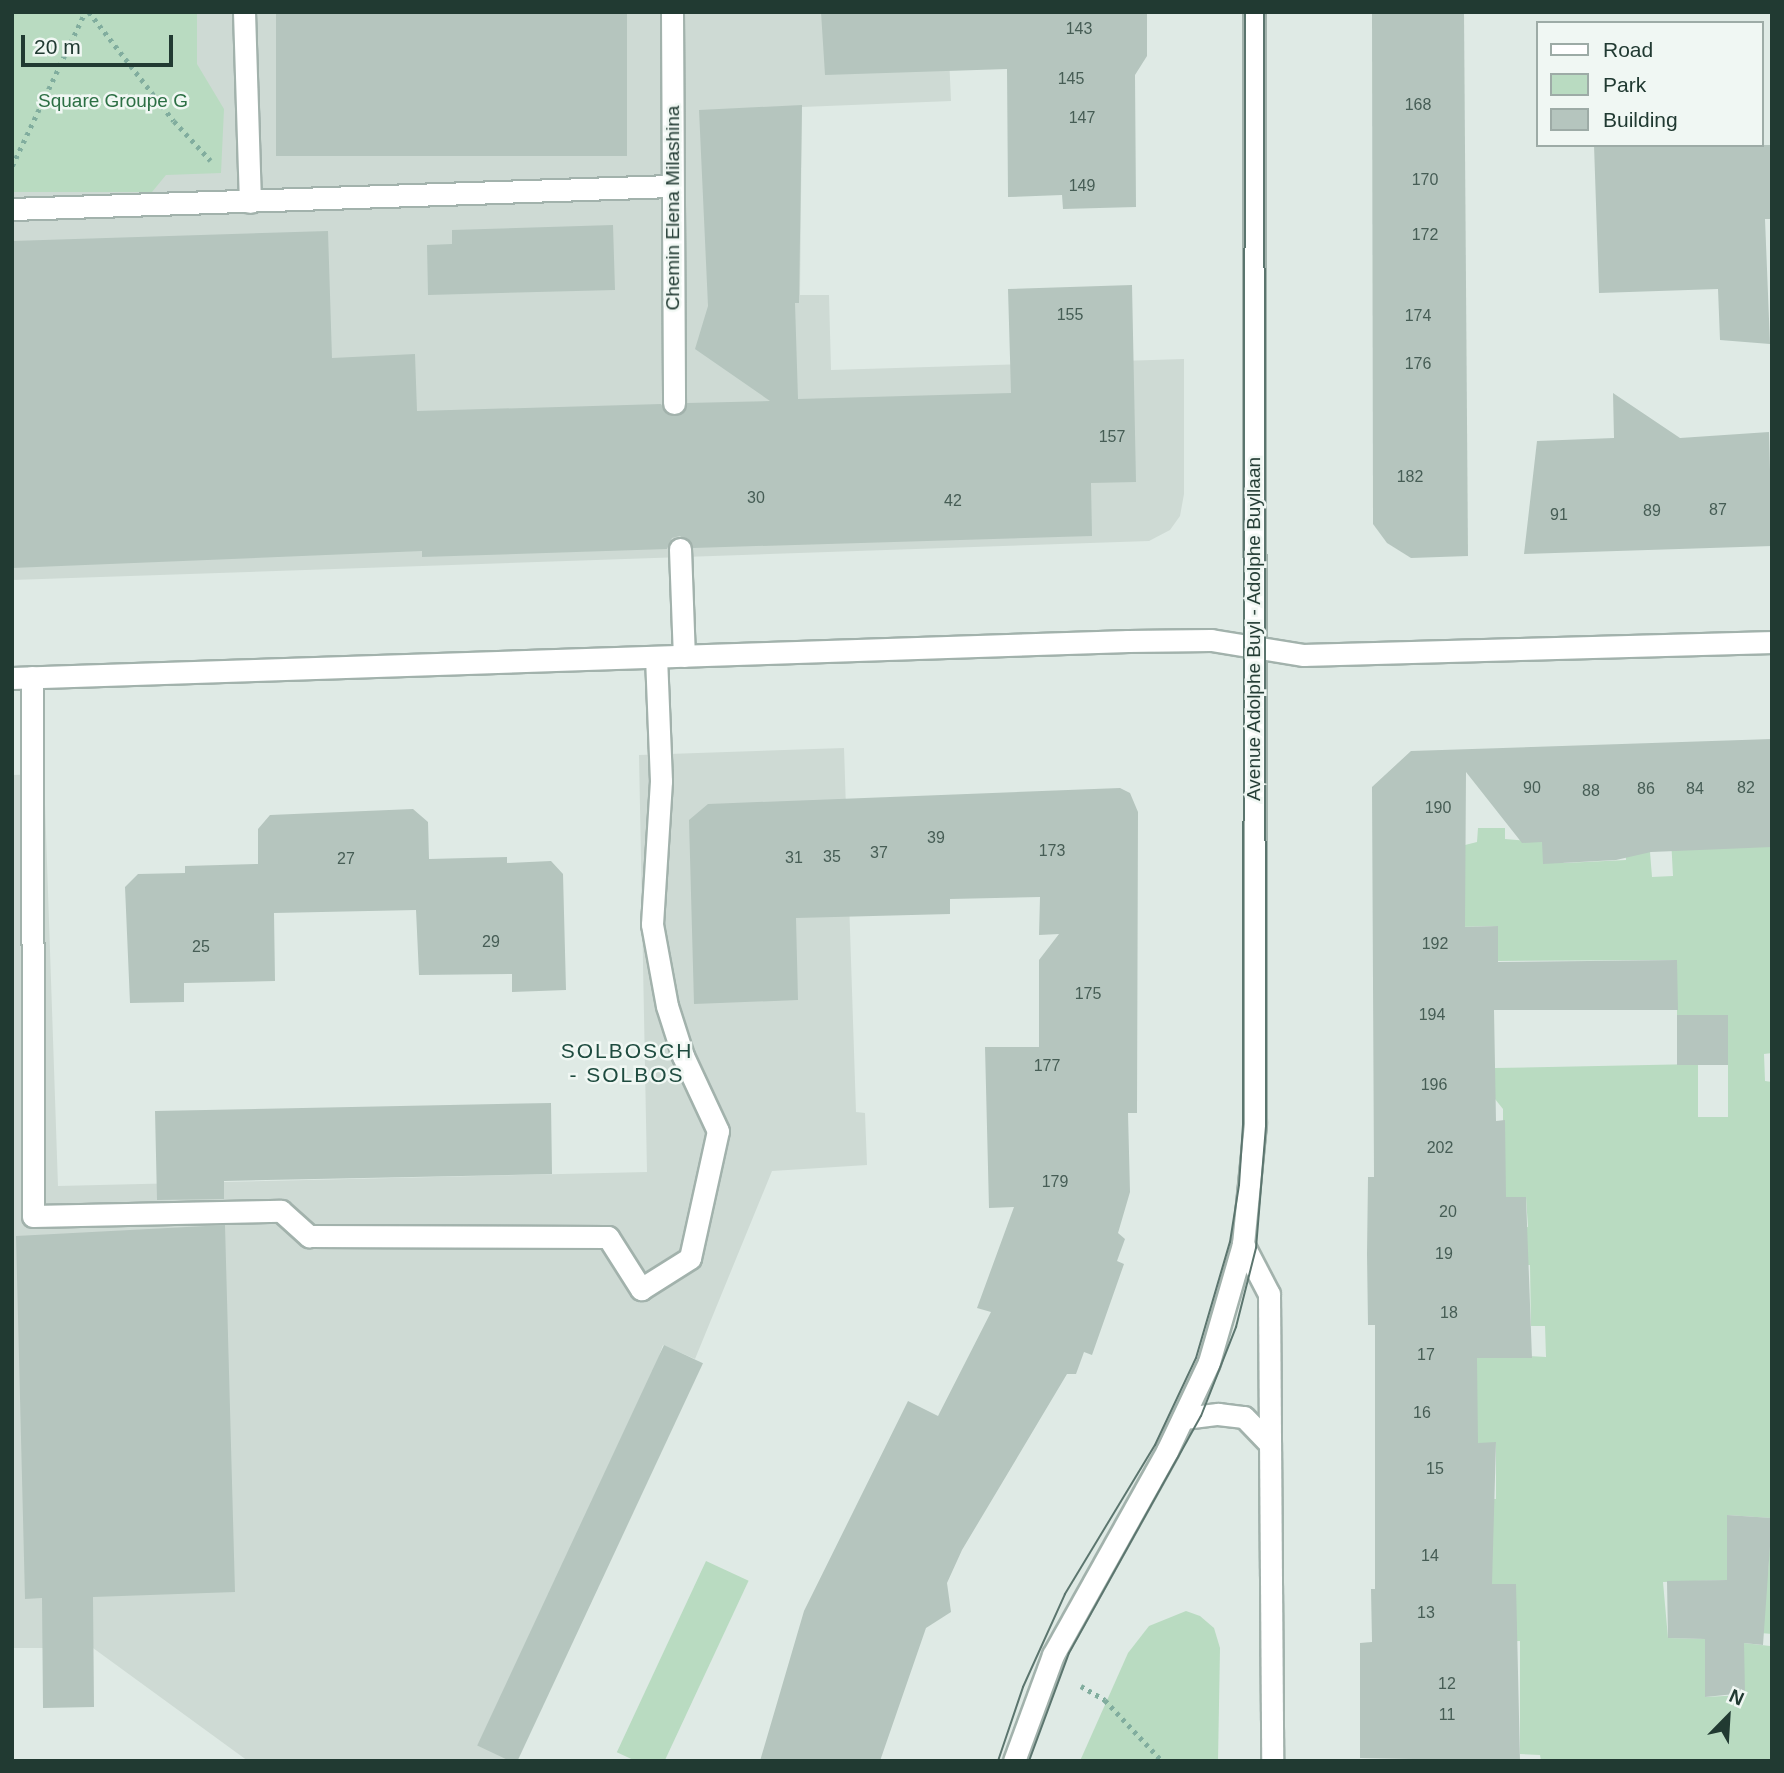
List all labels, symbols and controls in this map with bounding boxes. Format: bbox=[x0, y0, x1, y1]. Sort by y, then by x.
house number: 143 bbox=[1066, 19, 1092, 39]
scale bar bbox=[24, 21, 177, 65]
legend bbox=[1536, 21, 1763, 147]
text: 20 m bbox=[34, 35, 81, 58]
text: Road bbox=[1603, 38, 1653, 61]
house number: 145 bbox=[1058, 69, 1084, 89]
text: Park bbox=[1603, 73, 1646, 96]
park label: Square Groupe G bbox=[38, 90, 188, 112]
house number: 168 bbox=[1405, 95, 1431, 115]
street label: Chemin Elena Milashina bbox=[662, 106, 684, 310]
house number: 147 bbox=[1069, 108, 1095, 128]
text: Building bbox=[1603, 108, 1678, 131]
house number: 170 bbox=[1412, 170, 1438, 190]
house number: 149 bbox=[1069, 176, 1095, 196]
house number: 172 bbox=[1412, 225, 1438, 245]
house number: 155 bbox=[1057, 305, 1083, 325]
house number: 174 bbox=[1405, 306, 1431, 326]
house number: 176 bbox=[1405, 354, 1431, 374]
house number: 157 bbox=[1099, 427, 1125, 447]
street label: Avenue Adolphe Buyl - Adolphe Buyllaan bbox=[1243, 456, 1265, 802]
house number: 182 bbox=[1397, 467, 1423, 487]
house number: 30 bbox=[747, 488, 765, 508]
house number: 42 bbox=[944, 491, 962, 511]
house number: 87 bbox=[1709, 500, 1727, 520]
house number: 89 bbox=[1643, 501, 1661, 521]
house number: 91 bbox=[1550, 505, 1568, 525]
house number: 90 bbox=[1523, 778, 1541, 798]
house number: 82 bbox=[1737, 778, 1755, 798]
house number: 86 bbox=[1637, 779, 1655, 799]
house number: 84 bbox=[1686, 779, 1704, 799]
house number: 88 bbox=[1582, 781, 1600, 801]
house number: 190 bbox=[1425, 798, 1451, 818]
house number: 39 bbox=[927, 828, 945, 848]
house number: 173 bbox=[1039, 841, 1065, 861]
house number: 37 bbox=[870, 843, 888, 863]
house number: 35 bbox=[823, 847, 841, 867]
house number: 31 bbox=[785, 848, 803, 868]
house number: 27 bbox=[337, 849, 355, 869]
house number: 29 bbox=[482, 932, 500, 952]
house number: 192 bbox=[1422, 934, 1448, 954]
house number: 25 bbox=[192, 937, 210, 957]
house number: 175 bbox=[1075, 984, 1101, 1004]
house number: 194 bbox=[1419, 1005, 1445, 1025]
district label: SOLBOSCH - SOLBOS bbox=[562, 1038, 692, 1088]
house number: 177 bbox=[1034, 1056, 1060, 1076]
house number: 196 bbox=[1421, 1075, 1447, 1095]
house number: 202 bbox=[1427, 1138, 1453, 1158]
house number: 179 bbox=[1042, 1172, 1068, 1192]
house number: 20 bbox=[1439, 1202, 1457, 1222]
house number: 19 bbox=[1435, 1244, 1453, 1264]
house number: 18 bbox=[1440, 1303, 1458, 1323]
house number: 17 bbox=[1417, 1345, 1435, 1365]
house number: 16 bbox=[1413, 1403, 1431, 1423]
house number: 15 bbox=[1426, 1459, 1444, 1479]
house number: 14 bbox=[1421, 1546, 1439, 1566]
house number: 13 bbox=[1417, 1603, 1435, 1623]
house number: 12 bbox=[1438, 1674, 1456, 1694]
north arrow bbox=[1693, 1682, 1763, 1752]
text: N bbox=[1726, 1685, 1747, 1710]
house number: 11 bbox=[1439, 1705, 1455, 1725]

